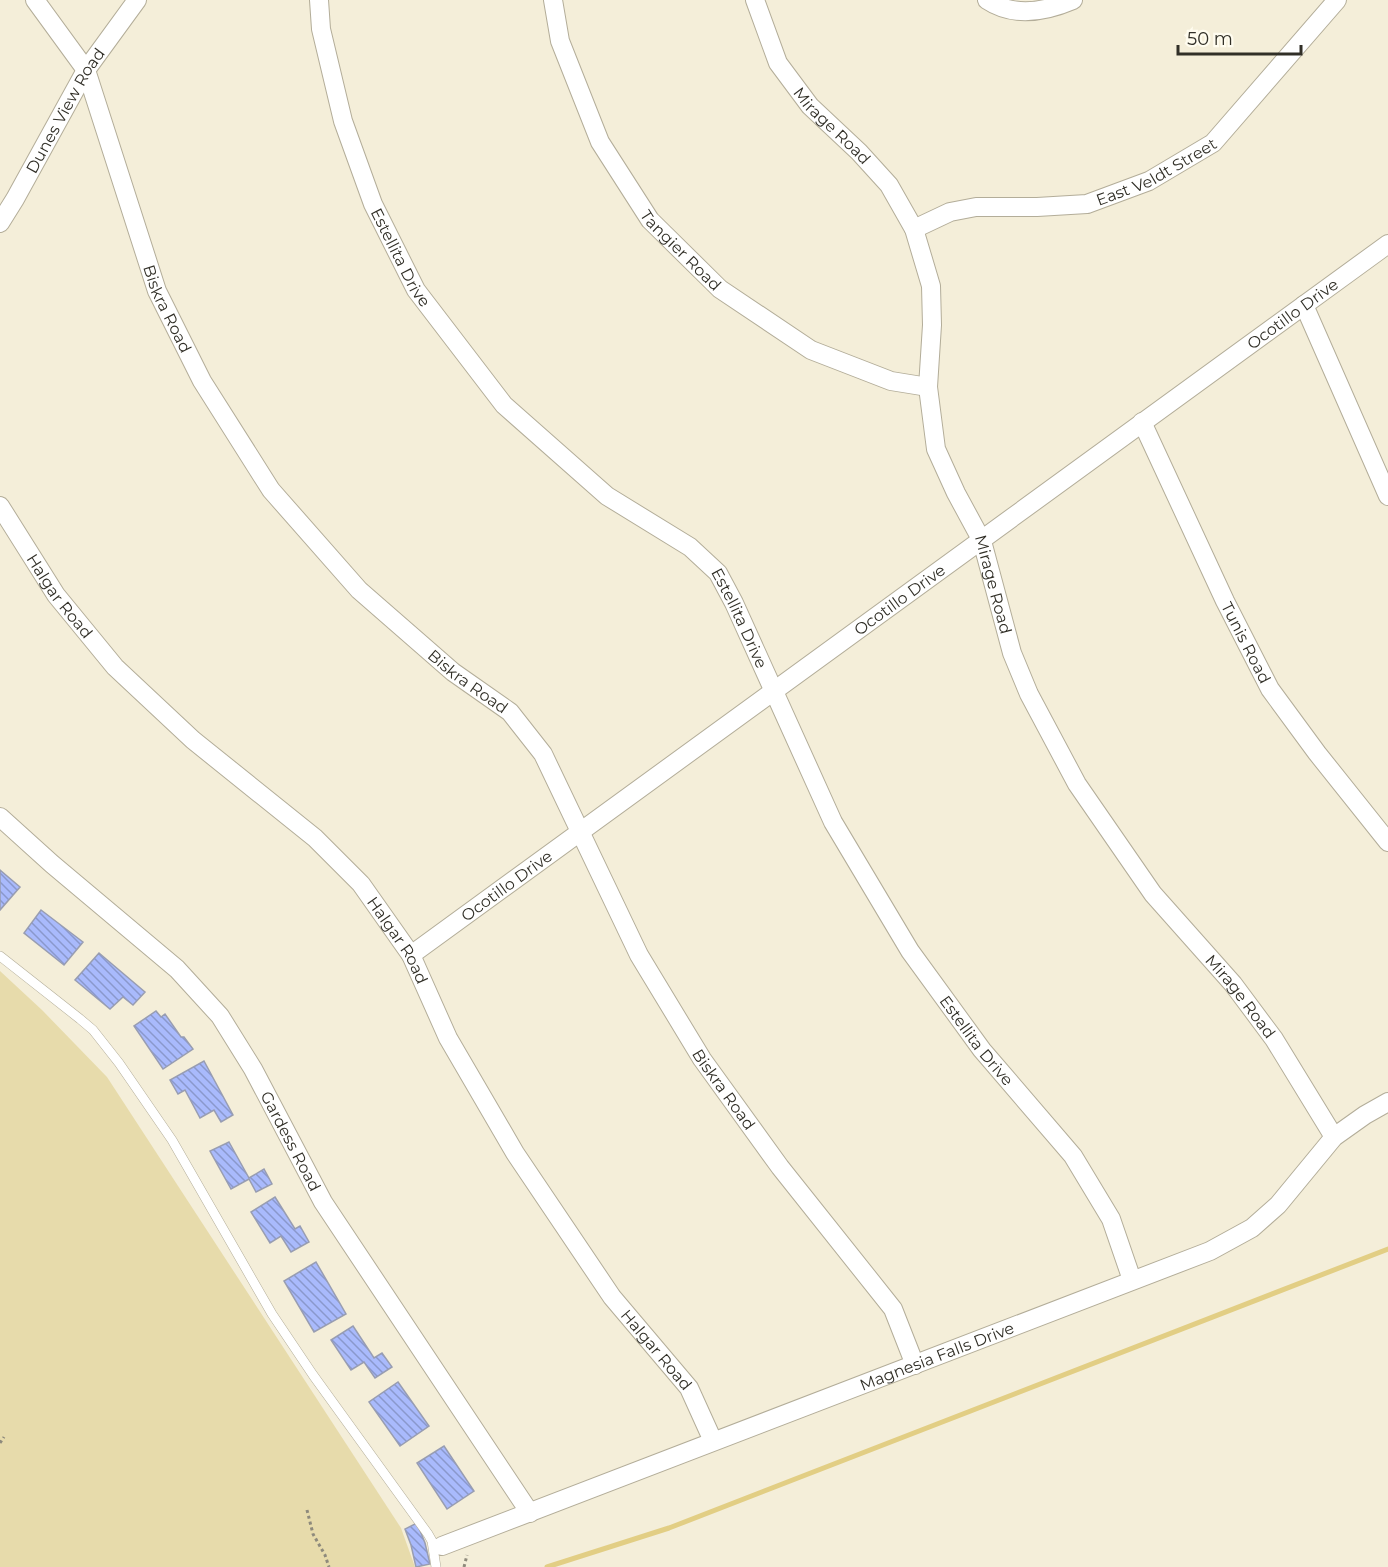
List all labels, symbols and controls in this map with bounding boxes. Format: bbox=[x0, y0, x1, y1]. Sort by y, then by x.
scale bar bbox=[1178, 18, 1301, 56]
text: 50 m bbox=[1187, 28, 1233, 50]
street label: Dunes View Road bbox=[22, 44, 109, 177]
street label: Mirage Road bbox=[789, 83, 874, 168]
street label: East Veldt Street bbox=[1094, 134, 1221, 210]
street label: Estellita Drive bbox=[367, 205, 434, 311]
street label: Tangier Road bbox=[636, 207, 725, 295]
street label: Biskra Road bbox=[139, 262, 195, 356]
street label: Ocotillo Drive bbox=[1243, 275, 1342, 353]
street label: Mirage Road bbox=[971, 533, 1015, 636]
street label: Halgar Road bbox=[23, 550, 96, 642]
street label: Ocotillo Drive bbox=[850, 561, 949, 639]
street label: Estellita Drive bbox=[707, 565, 771, 671]
street label: Tunis Road bbox=[1217, 599, 1274, 687]
street label: Biskra Road bbox=[424, 646, 512, 718]
street label: Ocotillo Drive bbox=[457, 847, 556, 925]
street label: Halgar Road bbox=[363, 893, 432, 987]
street label: Mirage Road bbox=[1201, 951, 1279, 1042]
street label: Estellita Drive bbox=[935, 992, 1017, 1090]
street label: Biskra Road bbox=[688, 1046, 759, 1134]
street label: Gardess Road bbox=[256, 1088, 325, 1195]
street label: Halgar Road bbox=[617, 1306, 696, 1394]
street label: Magnesia Falls Drive bbox=[857, 1318, 1017, 1395]

